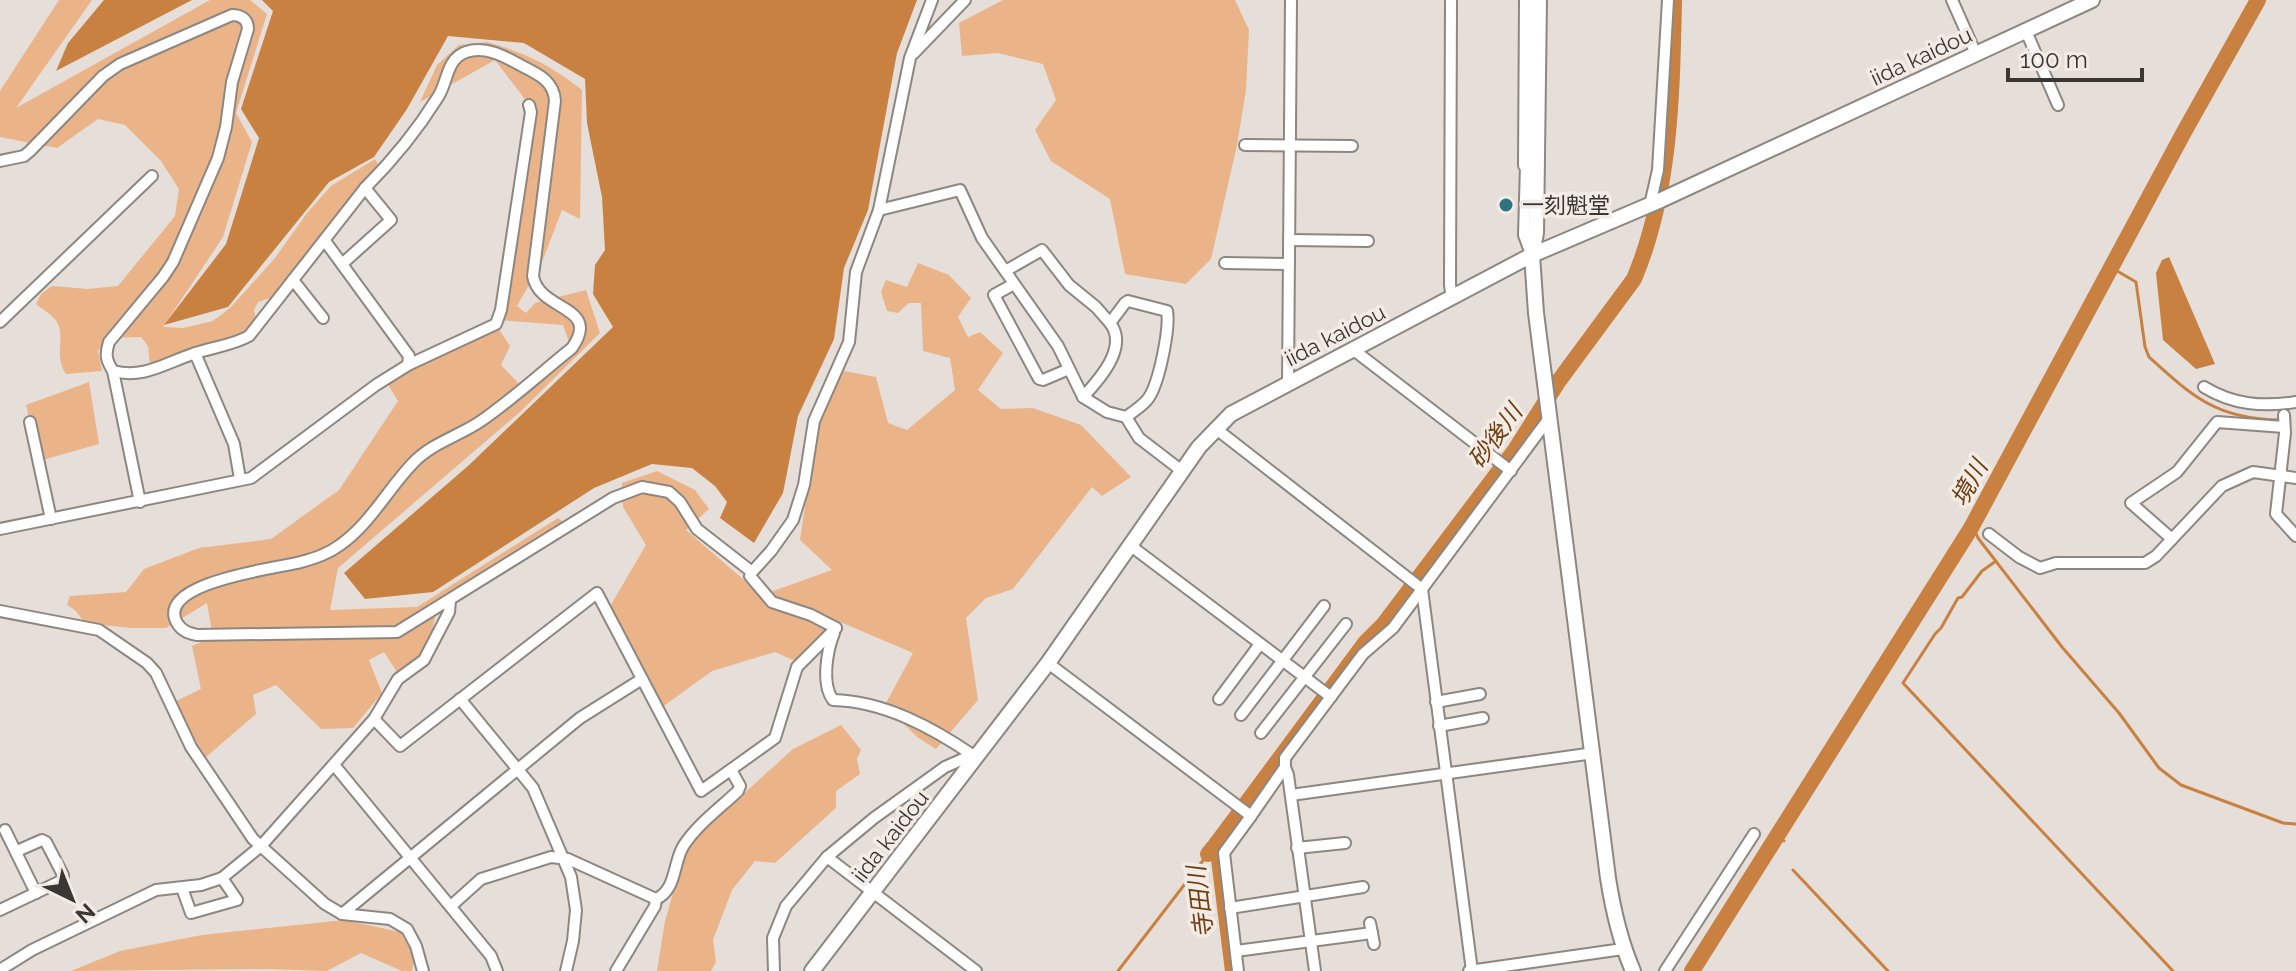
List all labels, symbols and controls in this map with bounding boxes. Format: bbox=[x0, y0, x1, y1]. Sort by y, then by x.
street label: iida kaidou bbox=[1866, 21, 1976, 91]
scale bar bbox=[2008, 32, 2142, 82]
text: 100 m bbox=[2020, 45, 2088, 74]
place label: 一刻魁堂 bbox=[1522, 192, 1610, 218]
marker: 一刻魁堂 bbox=[1497, 196, 1515, 214]
street label: iida kaidou bbox=[1280, 299, 1390, 371]
water label: 砂後川 bbox=[1462, 396, 1530, 474]
water label: 境川 bbox=[1945, 452, 1995, 511]
street label: iida kaidou bbox=[846, 785, 934, 887]
north arrow bbox=[32, 859, 112, 939]
water label: 寺田川 bbox=[1181, 862, 1219, 939]
text: N bbox=[71, 898, 101, 929]

